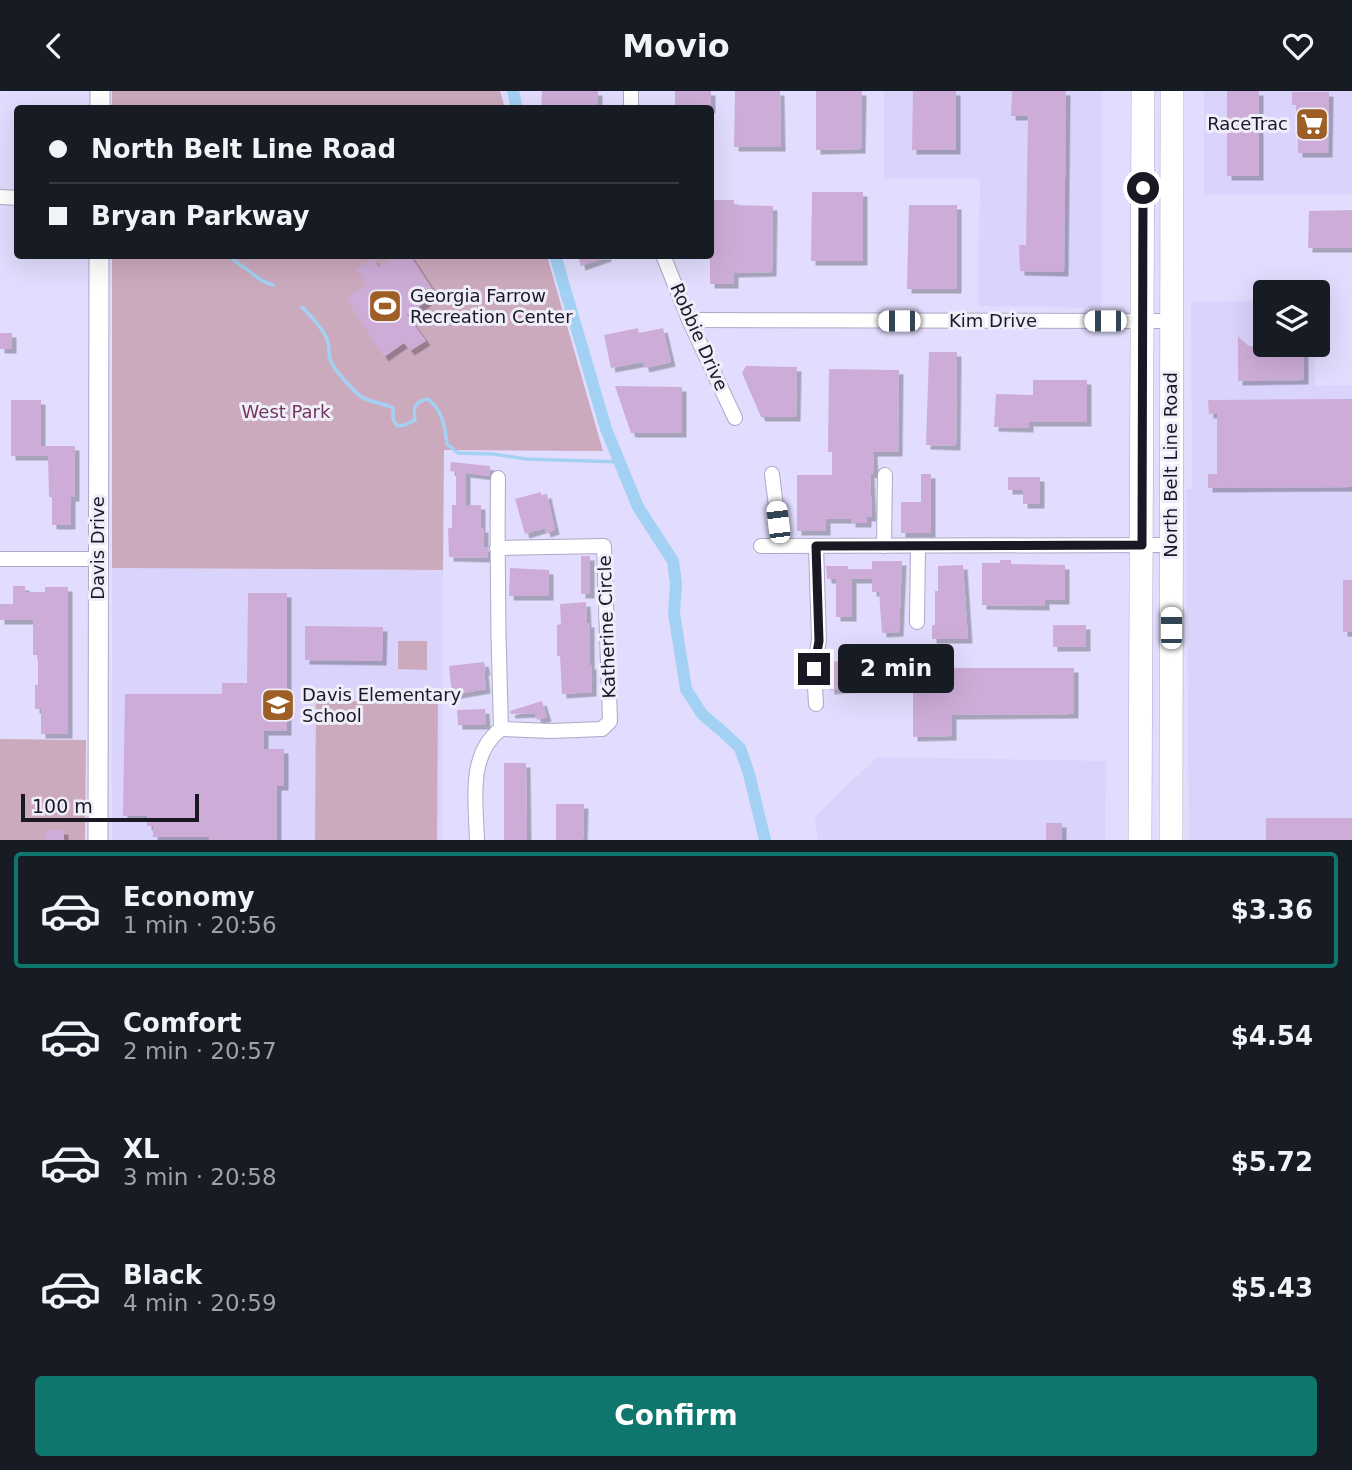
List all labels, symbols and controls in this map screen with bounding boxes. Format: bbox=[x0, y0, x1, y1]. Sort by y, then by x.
icon: back bbox=[35, 27, 73, 65]
text: Movio bbox=[622, 27, 730, 65]
icon: heart bbox=[1279, 27, 1317, 65]
supermarket icon: RaceTrac bbox=[1293, 105, 1331, 143]
place label: RaceTrac bbox=[1207, 113, 1288, 134]
text: North Belt Line Road bbox=[91, 134, 396, 164]
route start bbox=[1127, 172, 1159, 204]
text: Bryan Parkway bbox=[91, 201, 309, 231]
street label: Robbie Drive bbox=[666, 280, 733, 394]
map controls bbox=[1253, 280, 1330, 357]
button: layers bbox=[1253, 280, 1330, 357]
place label: Georgia Farrow Recreation Center bbox=[410, 285, 573, 327]
sports icon: Georgia Farrow Recreation Center bbox=[366, 287, 404, 325]
street label: Kim Drive bbox=[949, 310, 1037, 331]
car bbox=[879, 311, 921, 332]
car bbox=[1085, 311, 1127, 332]
street label: North Belt Line Road bbox=[1160, 372, 1181, 558]
park label: West Park bbox=[242, 401, 331, 422]
street label: Davis Drive bbox=[87, 496, 108, 600]
car bbox=[766, 500, 791, 544]
street label: Katherine Circle bbox=[594, 555, 619, 699]
car bbox=[1161, 607, 1182, 649]
callout: 2 min bbox=[838, 645, 954, 693]
route end bbox=[798, 653, 830, 685]
text: 2 min bbox=[860, 655, 932, 681]
place label: Davis Elementary School bbox=[302, 684, 462, 726]
school or university icon: Davis Elementary School bbox=[259, 686, 297, 724]
scale bar bbox=[21, 791, 200, 823]
text: 100 m bbox=[32, 795, 93, 817]
icon: car bbox=[39, 879, 102, 942]
text: Economy bbox=[123, 882, 254, 912]
text: $3.36 bbox=[1231, 895, 1313, 925]
text: 1 min · 20:56 bbox=[123, 912, 277, 938]
icon: car bbox=[39, 1005, 102, 1068]
text: Comfort bbox=[123, 1008, 241, 1038]
text: $4.54 bbox=[1231, 1021, 1313, 1051]
text: 2 min · 20:57 bbox=[123, 1038, 277, 1064]
icon: car bbox=[39, 1131, 102, 1194]
text: XL bbox=[123, 1134, 160, 1164]
text: $5.72 bbox=[1231, 1147, 1313, 1177]
text: 3 min · 20:58 bbox=[123, 1164, 277, 1190]
icon: car bbox=[39, 1257, 102, 1320]
text: Black bbox=[123, 1260, 202, 1290]
text: $5.43 bbox=[1231, 1273, 1313, 1303]
text: 4 min · 20:59 bbox=[123, 1290, 277, 1316]
button: Confirm bbox=[35, 1376, 1317, 1456]

